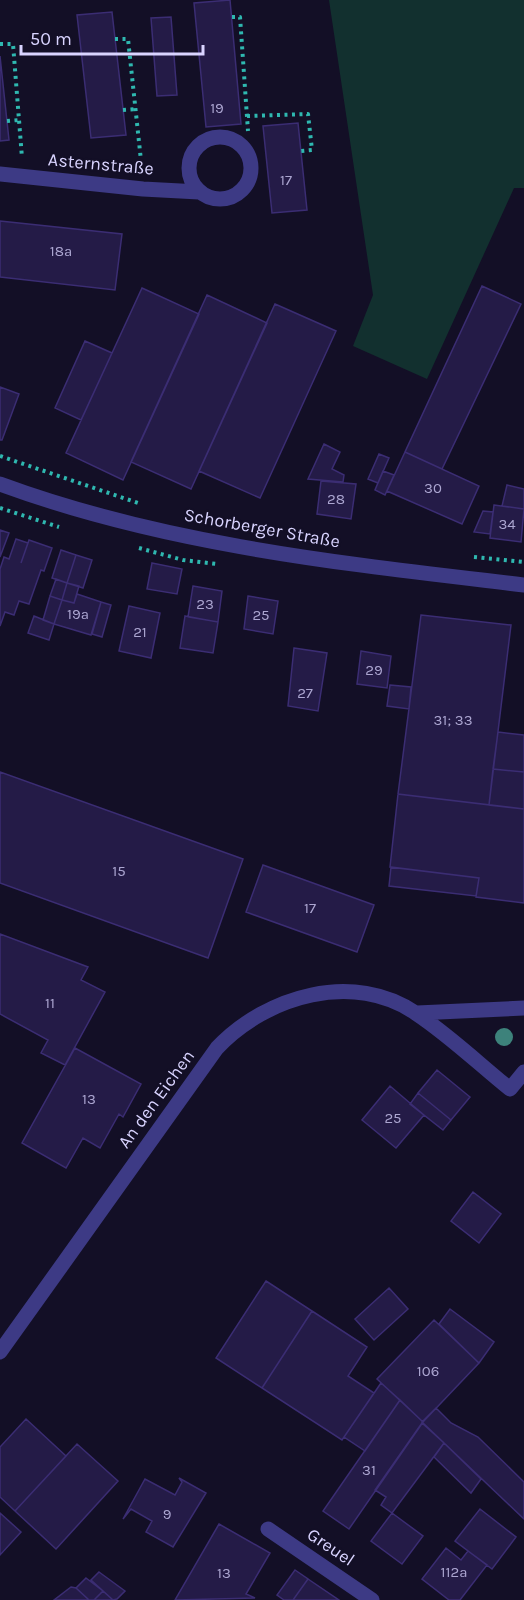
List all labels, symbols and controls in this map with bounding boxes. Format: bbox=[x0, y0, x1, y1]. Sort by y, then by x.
scale bar bbox=[21, 18, 202, 56]
text: 50 m bbox=[30, 28, 72, 50]
house number: 19 bbox=[210, 99, 224, 117]
street label: Asternstraße bbox=[47, 148, 155, 180]
house number: 17 bbox=[280, 171, 292, 189]
house number: 18a bbox=[50, 242, 72, 260]
house number: 30 bbox=[424, 479, 442, 497]
house number: 28 bbox=[327, 490, 345, 508]
street label: Schorberger Straße bbox=[182, 503, 342, 553]
house number: 34 bbox=[498, 515, 516, 533]
house number: 23 bbox=[196, 595, 214, 613]
house number: 19a bbox=[67, 605, 89, 623]
house number: 25 bbox=[252, 606, 270, 624]
house number: 21 bbox=[133, 623, 147, 641]
house number: 29 bbox=[365, 661, 383, 679]
house number: 27 bbox=[297, 684, 313, 702]
house number: 31; 33 bbox=[433, 711, 473, 729]
house number: 15 bbox=[112, 862, 126, 880]
house number: 17 bbox=[304, 899, 316, 917]
house number: 11 bbox=[45, 994, 55, 1012]
street label: An den Eichen bbox=[113, 1046, 199, 1152]
house number: 13 bbox=[82, 1090, 96, 1108]
house number: 25 bbox=[384, 1109, 402, 1127]
house number: 106 bbox=[417, 1362, 439, 1380]
house number: 31 bbox=[362, 1461, 376, 1479]
house number: 9 bbox=[163, 1505, 171, 1523]
street label: Greuel bbox=[303, 1523, 359, 1571]
house number: 112a bbox=[441, 1563, 467, 1581]
house number: 13 bbox=[217, 1564, 231, 1582]

